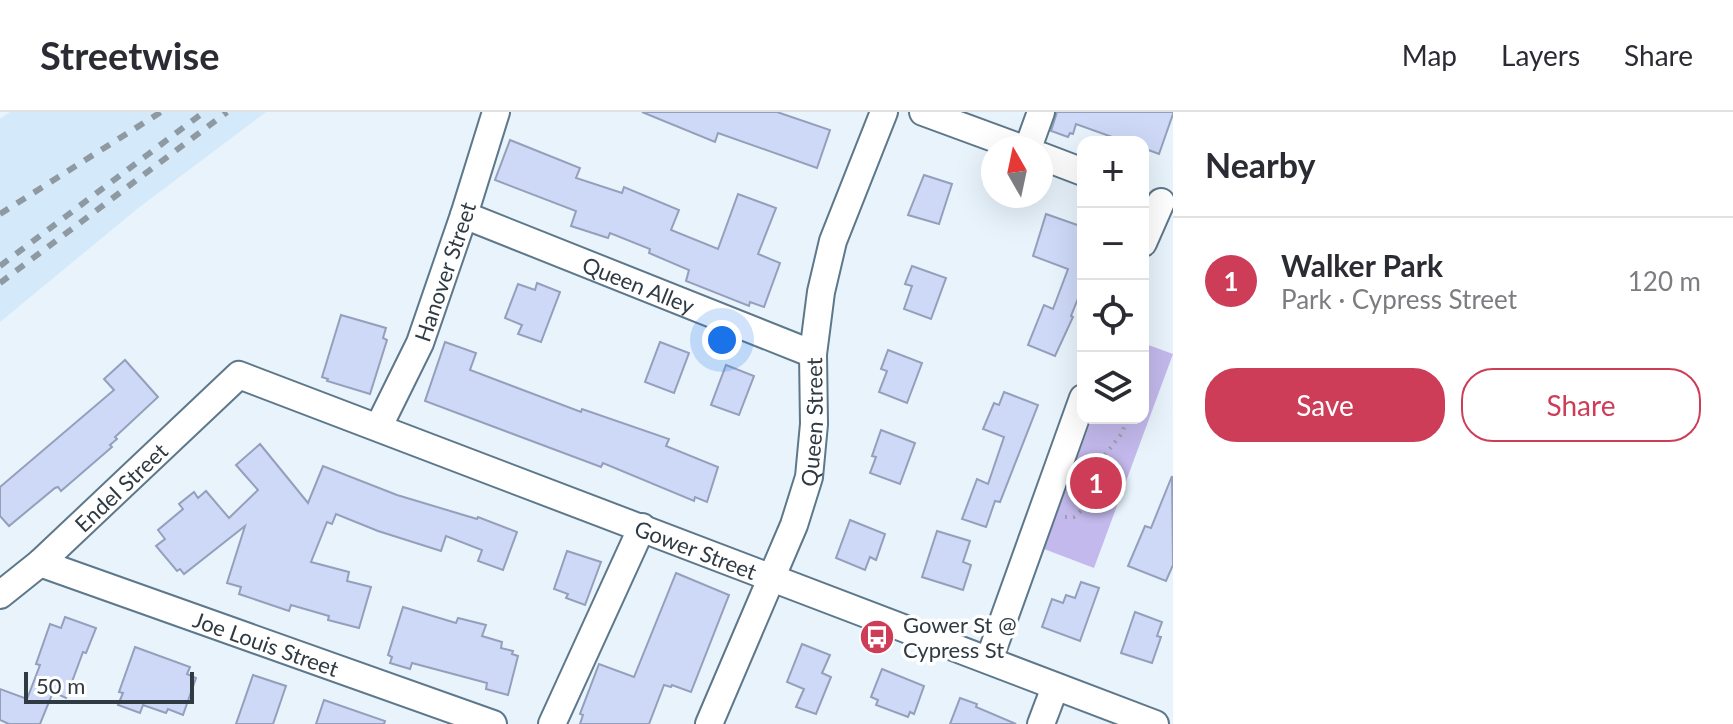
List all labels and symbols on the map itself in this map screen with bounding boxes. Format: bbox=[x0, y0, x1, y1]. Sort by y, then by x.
north arrow bbox=[981, 136, 1053, 208]
street label: Hanover Street bbox=[408, 199, 481, 345]
street label: Queen Alley bbox=[579, 250, 699, 319]
your location bbox=[702, 320, 742, 360]
street label: Queen Street bbox=[793, 357, 828, 490]
street label: Endel Street bbox=[69, 437, 173, 537]
pin: 1 bbox=[1070, 453, 1122, 513]
street label: Gower Street bbox=[631, 514, 761, 585]
street label: Joe Louis Street bbox=[190, 605, 343, 682]
place label: Gower St @ Cypress St bbox=[903, 611, 1017, 663]
bus stop icon: Gower St @ Cypress St bbox=[858, 618, 896, 656]
scale bar bbox=[24, 668, 194, 704]

